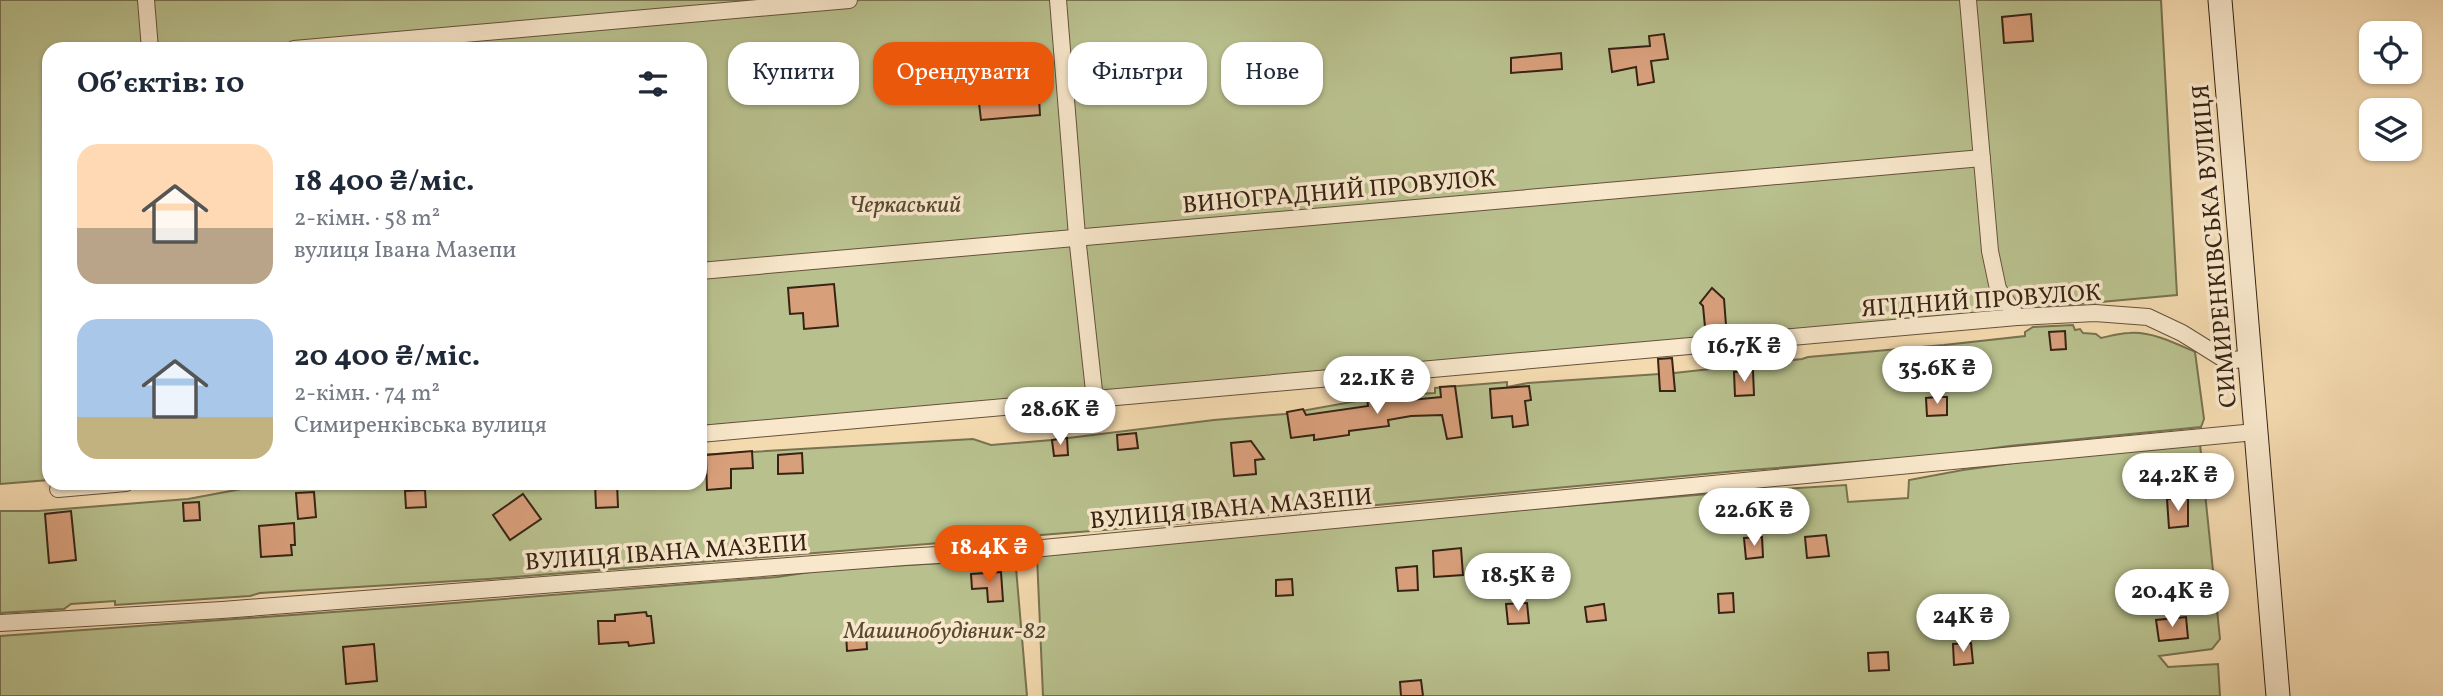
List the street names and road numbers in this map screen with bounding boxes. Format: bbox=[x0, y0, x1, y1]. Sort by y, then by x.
street label: СИМИРЕНКІВСЬКА ВУЛИЦЯ bbox=[2185, 83, 2247, 409]
street label: ВИНОГРАДНИЙ ПРОВУЛОК bbox=[1181, 162, 1497, 224]
street label: ЯГІДНИЙ ПРОВУЛОК bbox=[1860, 277, 2102, 327]
street label: ВУЛИЦЯ ІВАНА МАЗЕПИ bbox=[1088, 481, 1374, 539]
street label: ВУЛИЦЯ ІВАНА МАЗЕПИ bbox=[524, 527, 809, 581]

